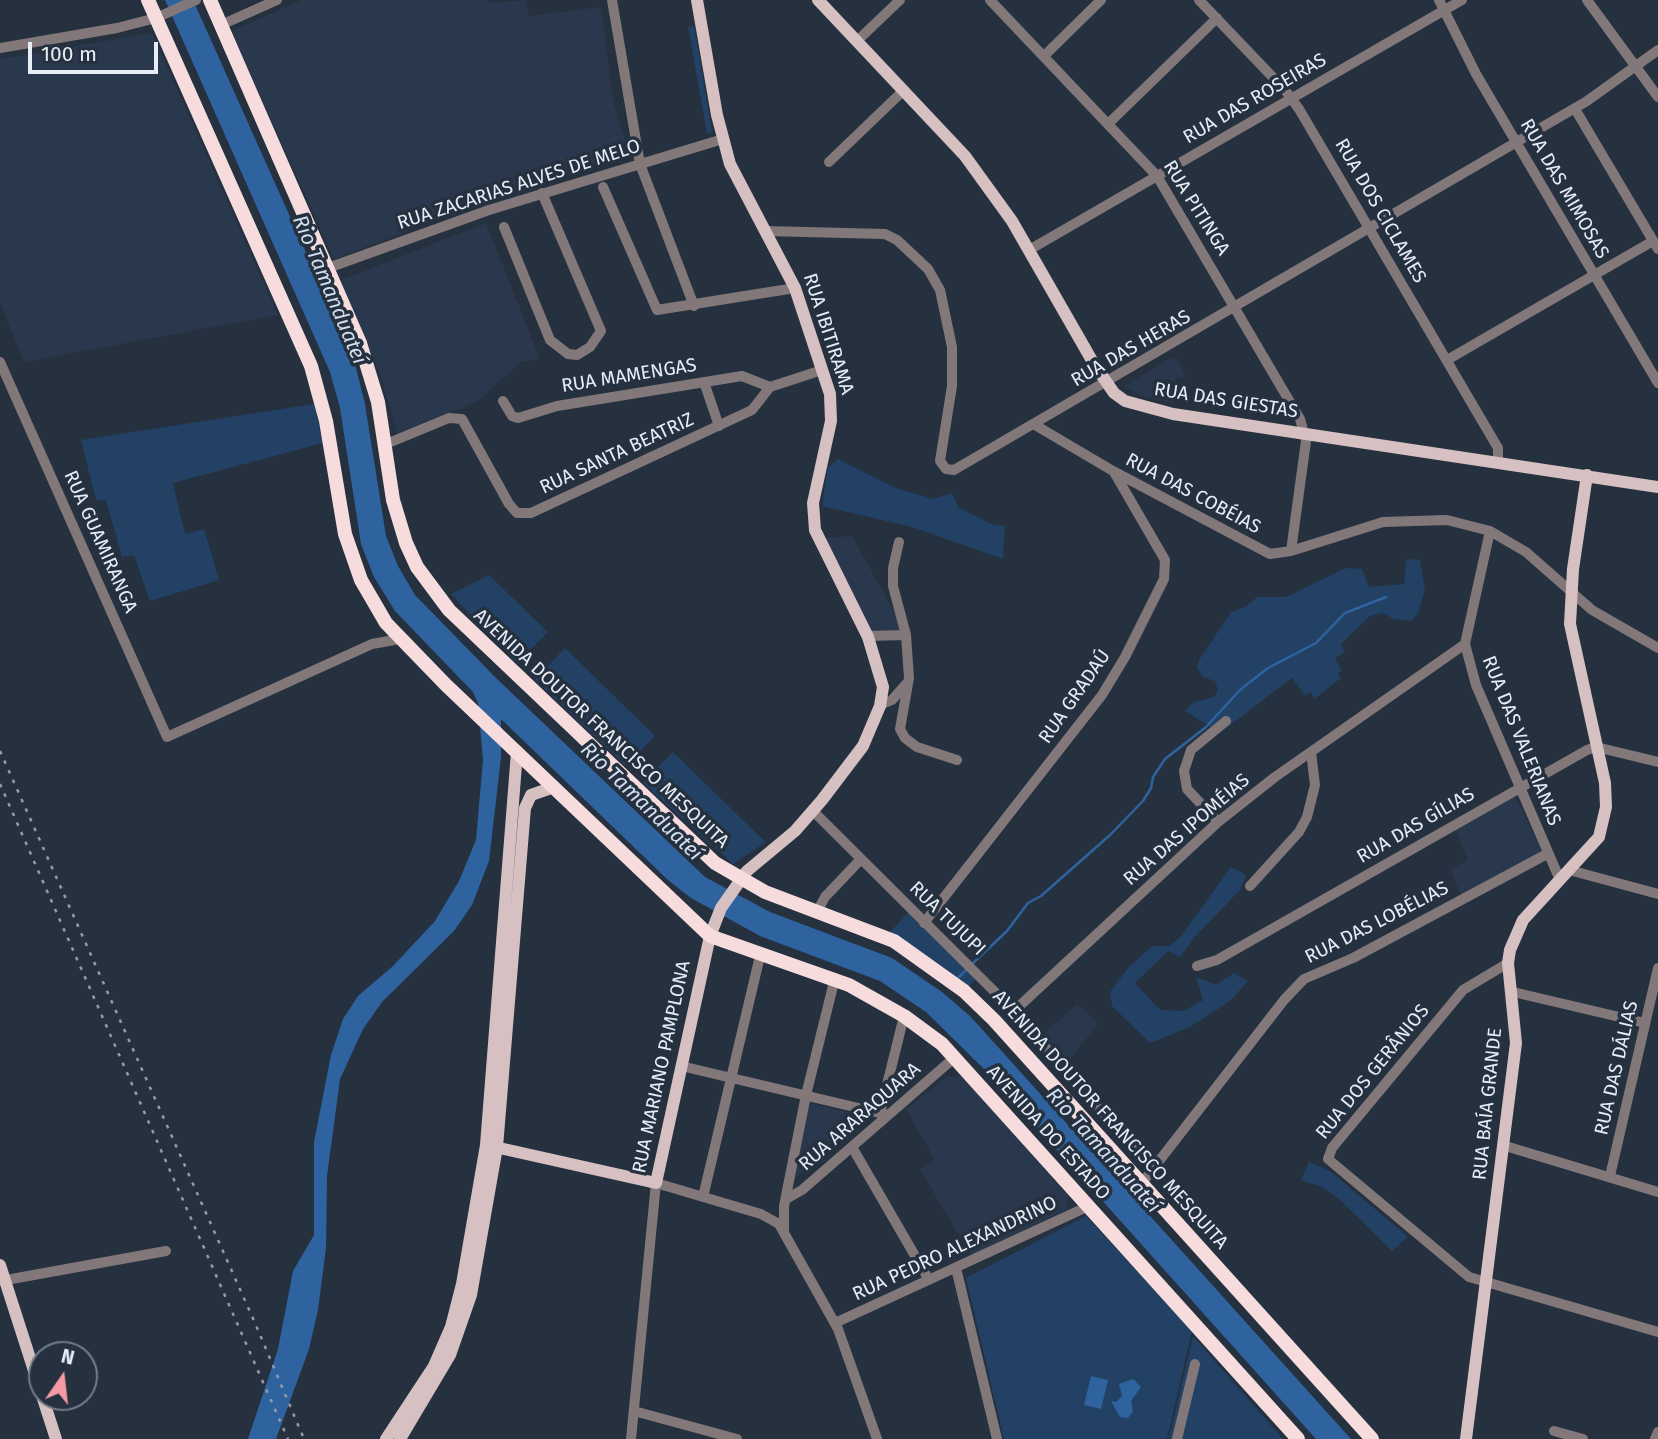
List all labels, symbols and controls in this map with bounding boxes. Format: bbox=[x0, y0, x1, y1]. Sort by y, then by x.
scale bar bbox=[32, 28, 161, 72]
text: 100 m bbox=[41, 41, 97, 67]
street label: RUA DAS ROSEIRAS bbox=[1179, 49, 1331, 149]
street label: RUA DAS MIMOSAS bbox=[1515, 115, 1613, 263]
street label: RUA ZACARIAS ALVES DE MELO bbox=[395, 135, 643, 235]
street label: RUA DOS CICLAMES bbox=[1329, 135, 1431, 287]
street label: RUA PITINGA bbox=[1158, 156, 1234, 260]
water label: Rio Tamanduateí bbox=[286, 212, 372, 368]
street label: RUA IBITIRAMA bbox=[798, 271, 858, 397]
street label: RUA DAS HERAS bbox=[1067, 306, 1195, 392]
street label: RUA MAMENGAS bbox=[560, 354, 698, 398]
street label: RUA DAS GIESTAS bbox=[1152, 378, 1300, 424]
street label: RUA SANTA BEATRIZ bbox=[536, 408, 698, 500]
street label: RUA DAS COBÉIAS bbox=[1121, 449, 1265, 539]
street label: RUA GUAMIRANGA bbox=[58, 467, 142, 617]
street label: AVENIDA DOUTOR FRANCISCO MESQUITA bbox=[469, 605, 733, 853]
street label: RUA GRADAÚ bbox=[1034, 646, 1116, 748]
street label: RUA DAS VALERIANAS bbox=[1477, 653, 1565, 829]
water label: Rio Tamanduateí bbox=[575, 738, 707, 866]
street label: RUA DAS IPOMÉIAS bbox=[1119, 769, 1255, 891]
street label: RUA DAS GÍLIAS bbox=[1353, 783, 1479, 869]
street label: RUA TUJUPI bbox=[904, 877, 990, 961]
street label: RUA DAS LOBÉLIAS bbox=[1302, 877, 1452, 969]
street label: RUA MARIANO PAMPLONA bbox=[628, 959, 696, 1175]
street label: AVENIDA DOUTOR FRANCISCO MESQUITA bbox=[988, 986, 1232, 1254]
street label: RUA DAS DÁLIAS bbox=[1590, 999, 1644, 1137]
street label: RUA DOS GERÂNIOS bbox=[1312, 1000, 1434, 1144]
street label: RUA BAÍA GRANDE bbox=[1469, 1027, 1507, 1181]
street label: RUA ARARAQUARA bbox=[794, 1058, 926, 1176]
street label: AVENIDA DO ESTADO bbox=[982, 1061, 1114, 1205]
water label: Rio Tamanduateí bbox=[1040, 1083, 1166, 1219]
street label: RUA PEDRO ALEXANDRINO bbox=[849, 1192, 1061, 1306]
north arrow bbox=[28, 1341, 98, 1411]
text: N bbox=[59, 1344, 77, 1370]

